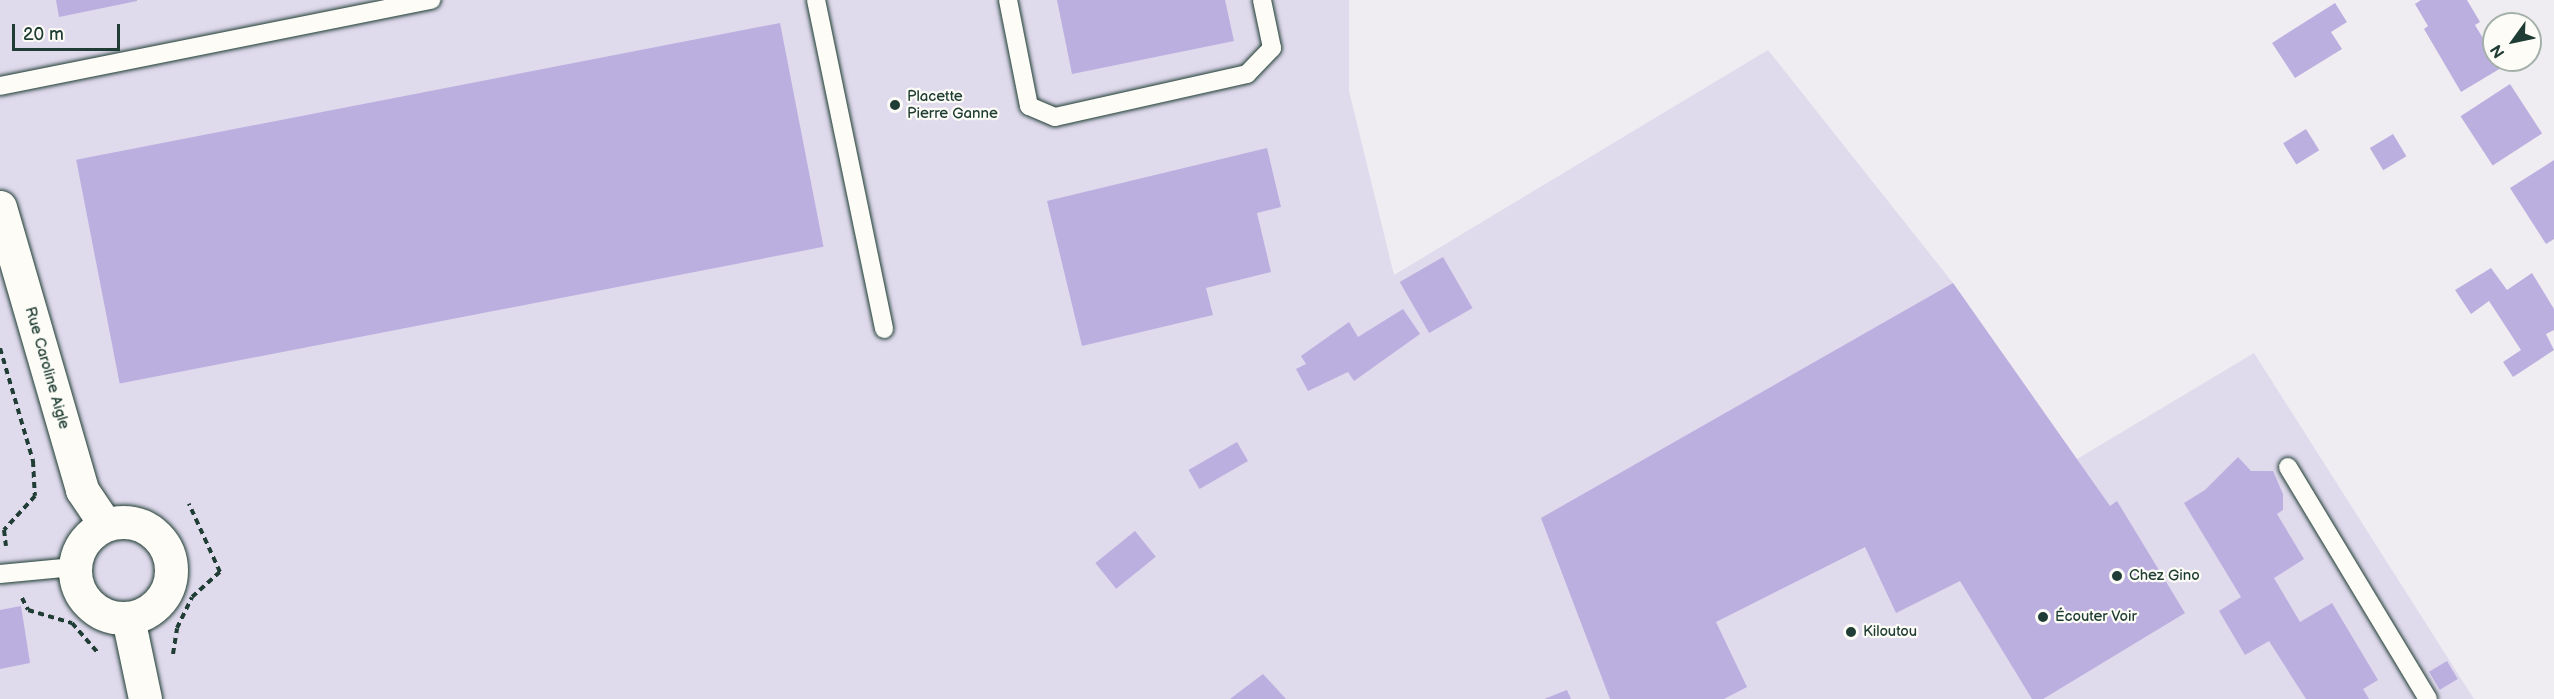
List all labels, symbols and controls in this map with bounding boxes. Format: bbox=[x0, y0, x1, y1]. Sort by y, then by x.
scale bar bbox=[15, 12, 123, 50]
north arrow bbox=[2482, 12, 2542, 72]
text: 20 m bbox=[23, 24, 64, 45]
text: N bbox=[2487, 41, 2509, 61]
place label: Placette Pierre Ganne bbox=[907, 87, 998, 122]
marker: Placette Pierre Ganne bbox=[888, 98, 902, 112]
street label: Rue Caroline Aigle bbox=[21, 305, 73, 431]
place label: Chez Gino bbox=[2129, 567, 2200, 585]
marker: Chez Gino bbox=[2110, 569, 2124, 583]
place label: Écouter Voir bbox=[2055, 608, 2137, 626]
marker: Écouter Voir bbox=[2036, 610, 2050, 624]
place label: Kiloutou bbox=[1863, 623, 1917, 641]
marker: Kiloutou bbox=[1844, 625, 1858, 639]

